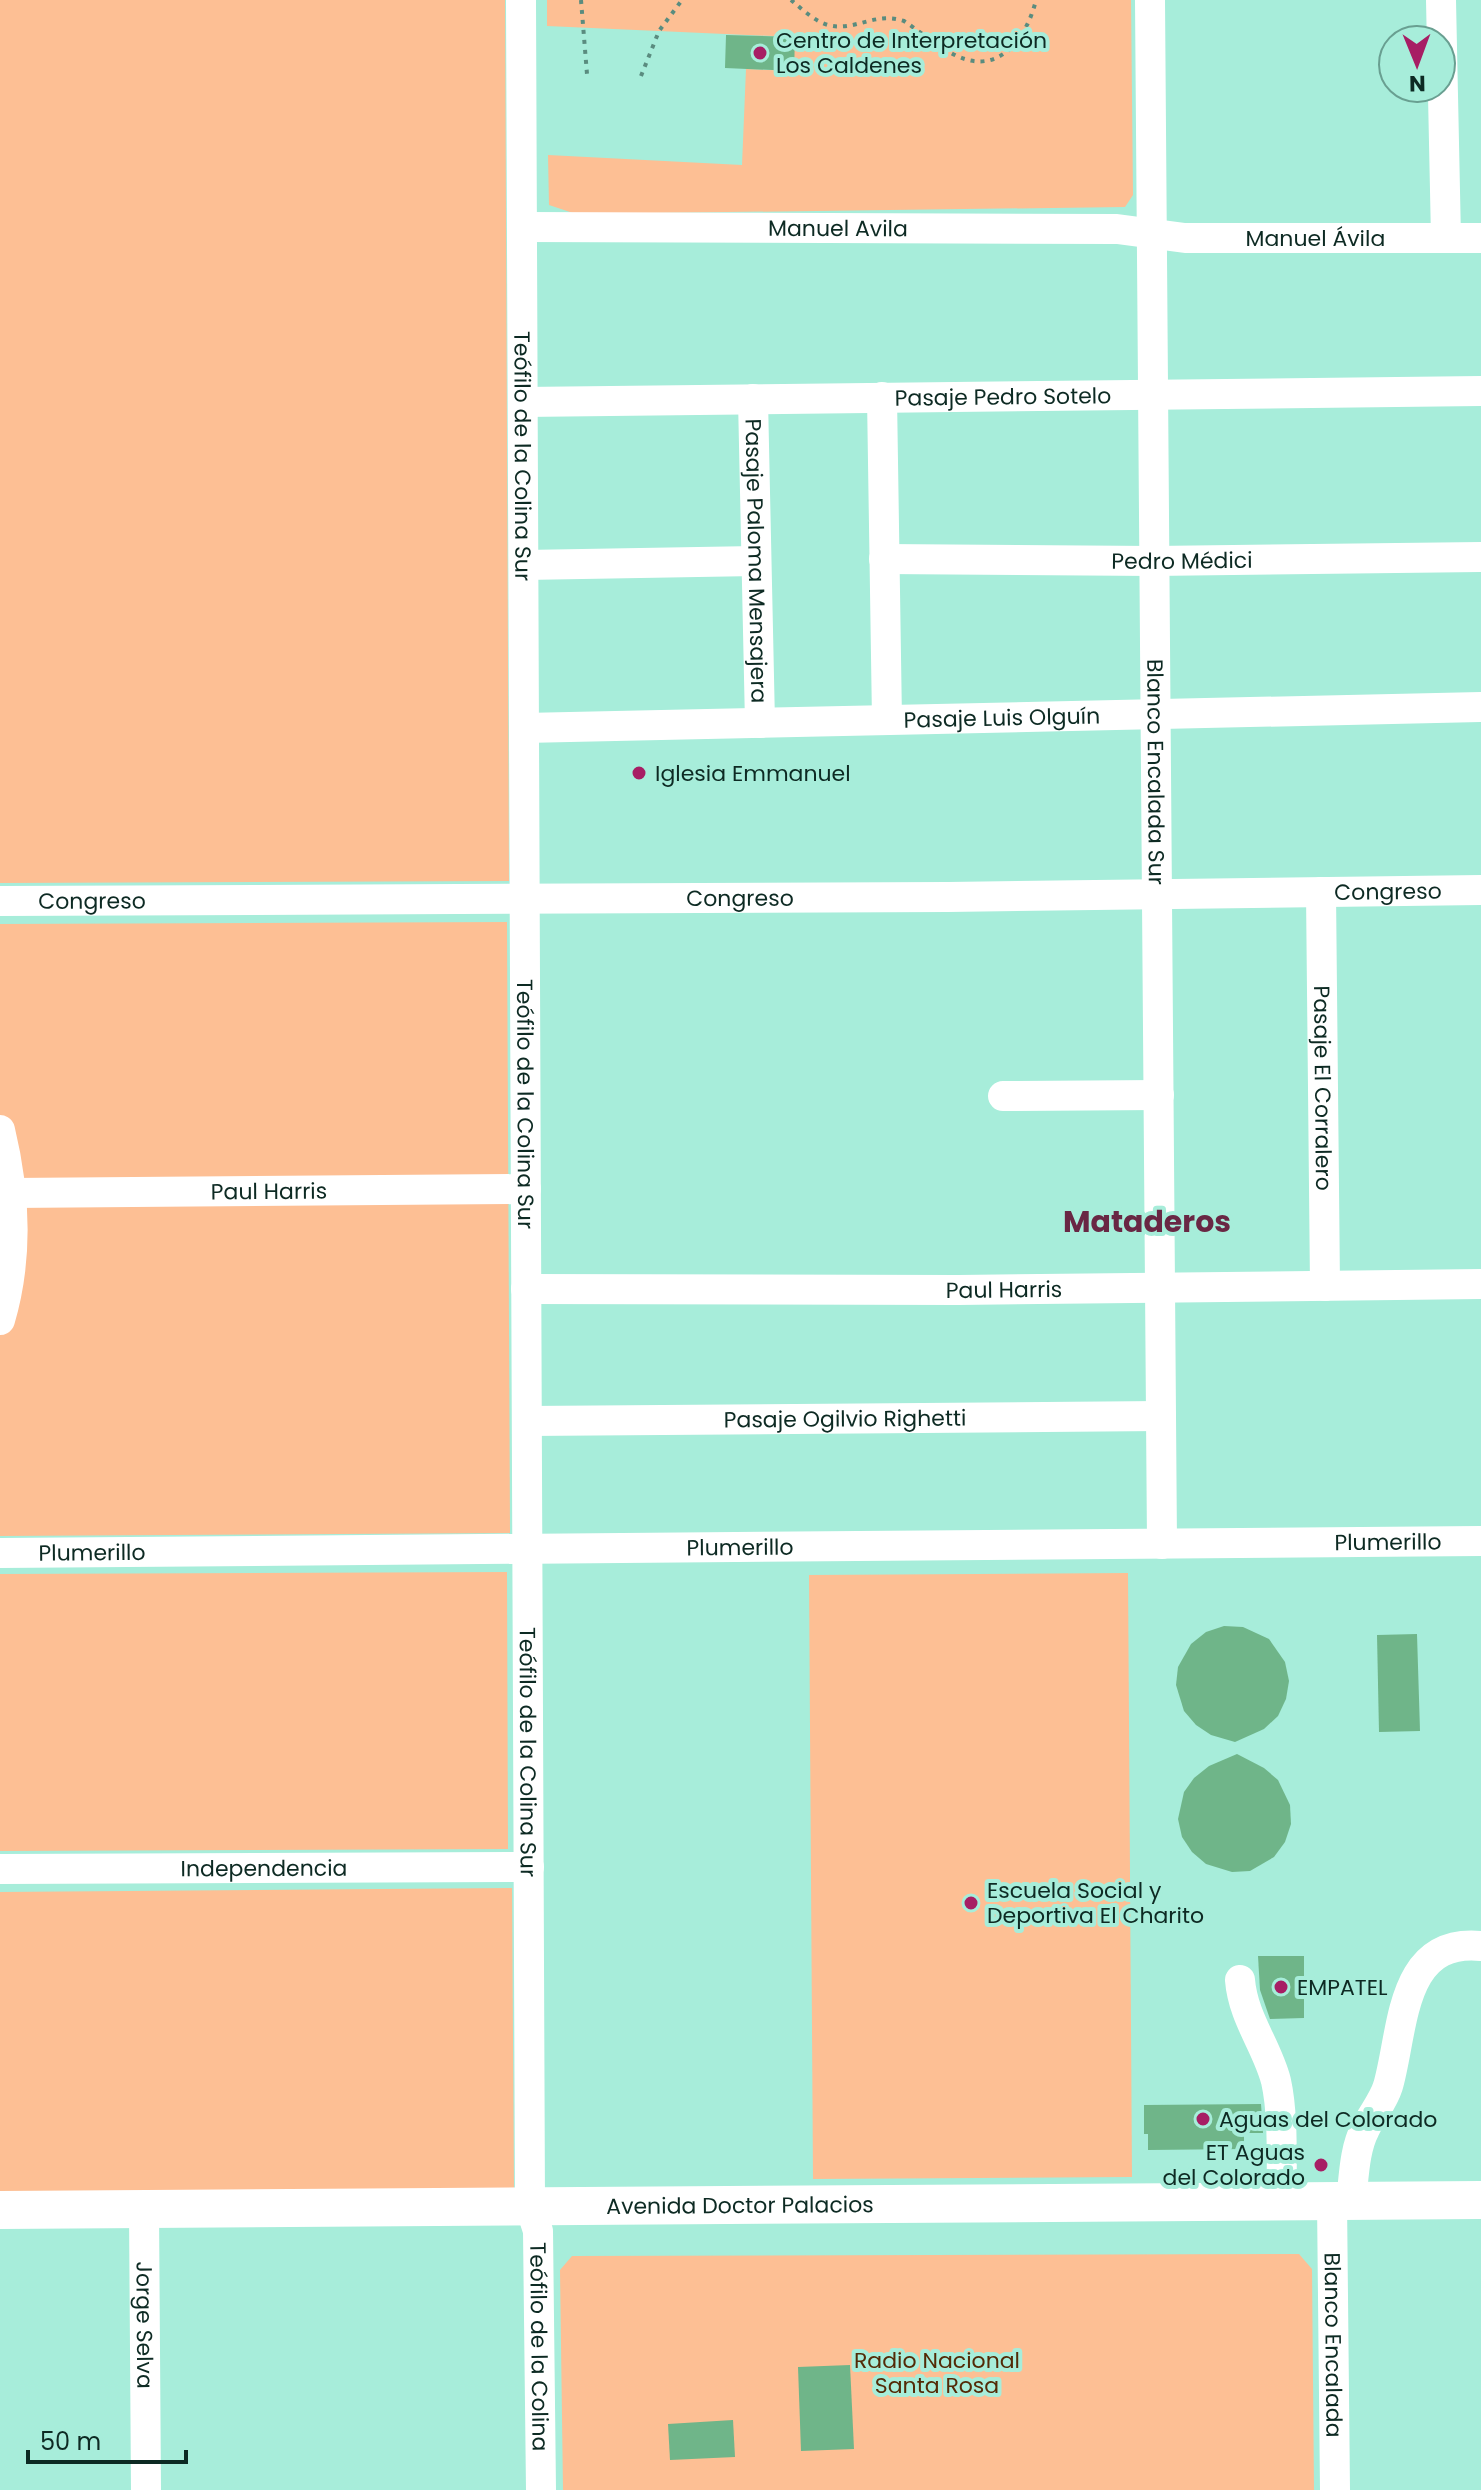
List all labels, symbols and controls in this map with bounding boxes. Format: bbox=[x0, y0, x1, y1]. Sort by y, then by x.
north arrow bbox=[1377, 24, 1457, 104]
place label: Centro de Interpretación Los Caldenes bbox=[776, 25, 1047, 81]
marker: Centro de Interpretación Los Caldenes bbox=[751, 44, 769, 62]
text: N bbox=[1409, 68, 1426, 99]
street label: Manuel Avila bbox=[768, 212, 908, 244]
street label: Manuel Ávila bbox=[1245, 223, 1385, 254]
street label: Teófilo de la Colina Sur bbox=[507, 331, 539, 581]
street label: Pasaje Pedro Sotelo bbox=[894, 380, 1111, 413]
street label: Pasaje Paloma Mensajera bbox=[738, 418, 775, 704]
street label: Pedro Médici bbox=[1111, 544, 1253, 577]
street label: Blanco Encalada Sur bbox=[1140, 659, 1172, 885]
street label: Pasaje Luis Olguín bbox=[903, 700, 1100, 735]
place label: Iglesia Emmanuel bbox=[655, 758, 851, 789]
marker: Iglesia Emmanuel bbox=[630, 764, 648, 782]
street label: Congreso bbox=[1334, 875, 1442, 907]
street label: Congreso bbox=[686, 882, 794, 914]
street label: Congreso bbox=[38, 885, 146, 916]
street label: Teófilo de la Colina Sur bbox=[509, 979, 542, 1229]
street label: Pasaje El Corralero bbox=[1306, 985, 1340, 1191]
street label: Paul Harris bbox=[211, 1175, 327, 1207]
district label: Mataderos bbox=[1063, 1200, 1231, 1243]
street label: Paul Harris bbox=[946, 1273, 1062, 1306]
street label: Pasaje Ogilvio Righetti bbox=[724, 1402, 966, 1435]
street label: Plumerillo bbox=[1334, 1526, 1442, 1558]
street label: Plumerillo bbox=[686, 1531, 794, 1563]
street label: Plumerillo bbox=[38, 1536, 146, 1568]
street label: Teófilo de la Colina Sur bbox=[512, 1627, 544, 1877]
street label: Independencia bbox=[180, 1852, 348, 1884]
place label: Escuela Social y Deportiva El Charito bbox=[987, 1875, 1204, 1931]
marker: Escuela Social y Deportiva El Charito bbox=[962, 1894, 980, 1912]
place label: EMPATEL bbox=[1297, 1972, 1388, 2003]
marker: EMPATEL bbox=[1272, 1978, 1290, 1996]
place label: Aguas del Colorado bbox=[1219, 2104, 1437, 2135]
marker: Aguas del Colorado bbox=[1194, 2110, 1212, 2128]
place label: ET Aguas del Colorado bbox=[1163, 2137, 1305, 2193]
marker: ET Aguas del Colorado bbox=[1312, 2156, 1330, 2174]
street label: Avenida Doctor Palacios bbox=[606, 2189, 874, 2221]
street label: Teófilo de la Colina bbox=[523, 2242, 556, 2451]
street label: Blanco Encalada bbox=[1317, 2252, 1350, 2438]
street label: Jorge Selva bbox=[129, 2261, 161, 2389]
park label: Radio Nacional Santa Rosa bbox=[854, 2345, 1020, 2401]
scale bar bbox=[28, 2414, 186, 2464]
text: 50 m bbox=[40, 2425, 101, 2458]

